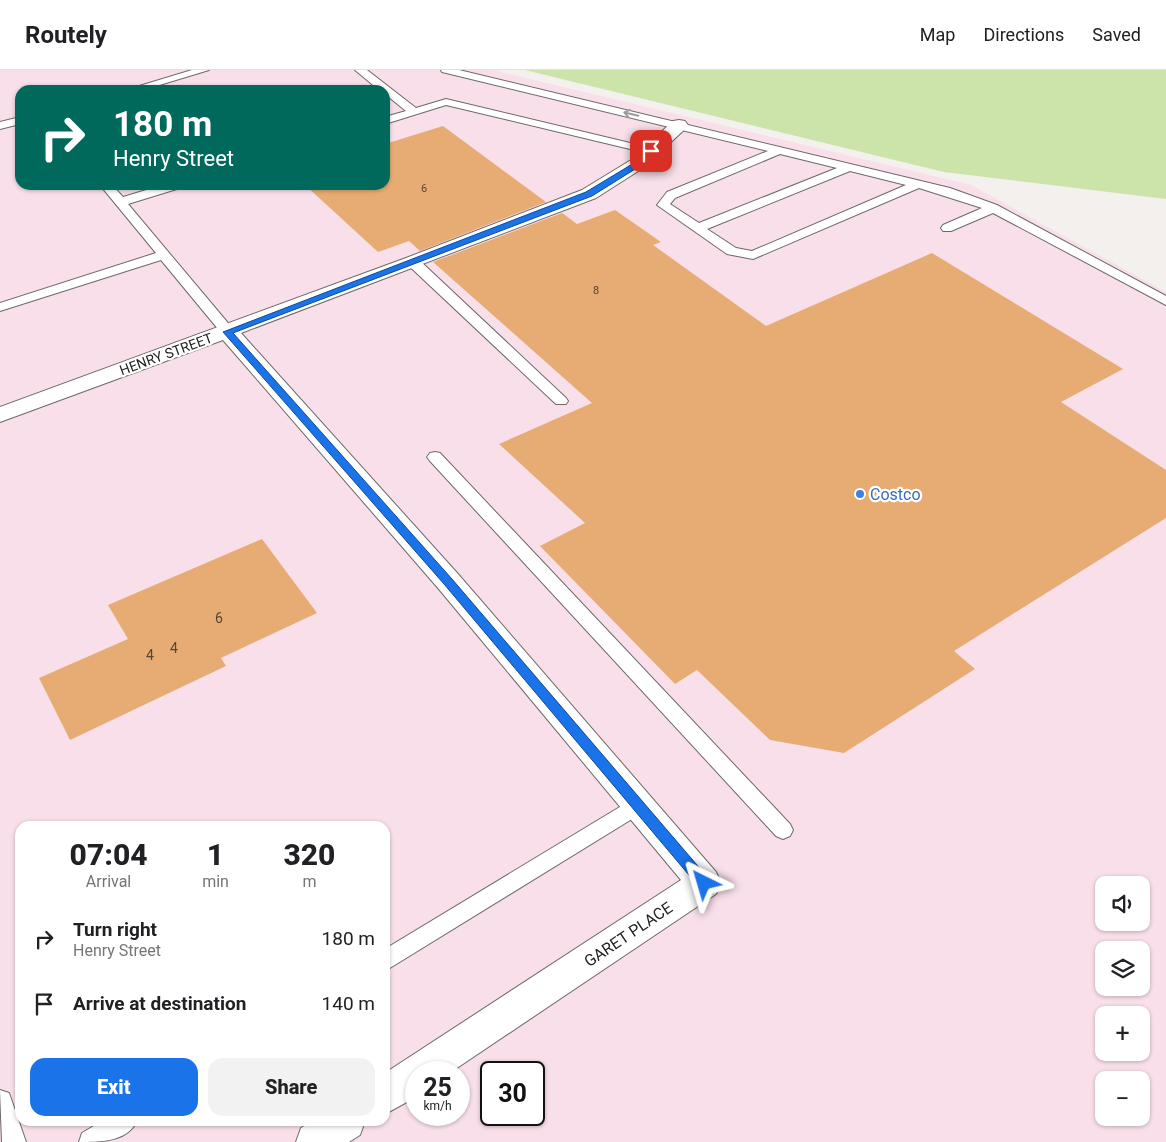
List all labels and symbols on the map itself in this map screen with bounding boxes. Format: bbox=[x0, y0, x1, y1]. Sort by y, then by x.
one-way arrow bbox=[624, 109, 640, 118]
pin bbox=[630, 130, 672, 172]
house number: 6 bbox=[421, 182, 427, 195]
house number: 8 bbox=[593, 284, 599, 297]
street label: HENRY STREET bbox=[117, 330, 215, 378]
place label: Costco bbox=[870, 485, 921, 504]
marker: Costco bbox=[854, 488, 866, 500]
house number: 6 bbox=[215, 610, 223, 626]
house number: 4 bbox=[170, 640, 178, 656]
house number: 4 bbox=[146, 647, 154, 663]
position arrow bbox=[677, 856, 729, 908]
street label: GARET PLACE bbox=[581, 898, 676, 971]
speed limit sign: 30 bbox=[480, 1061, 545, 1126]

